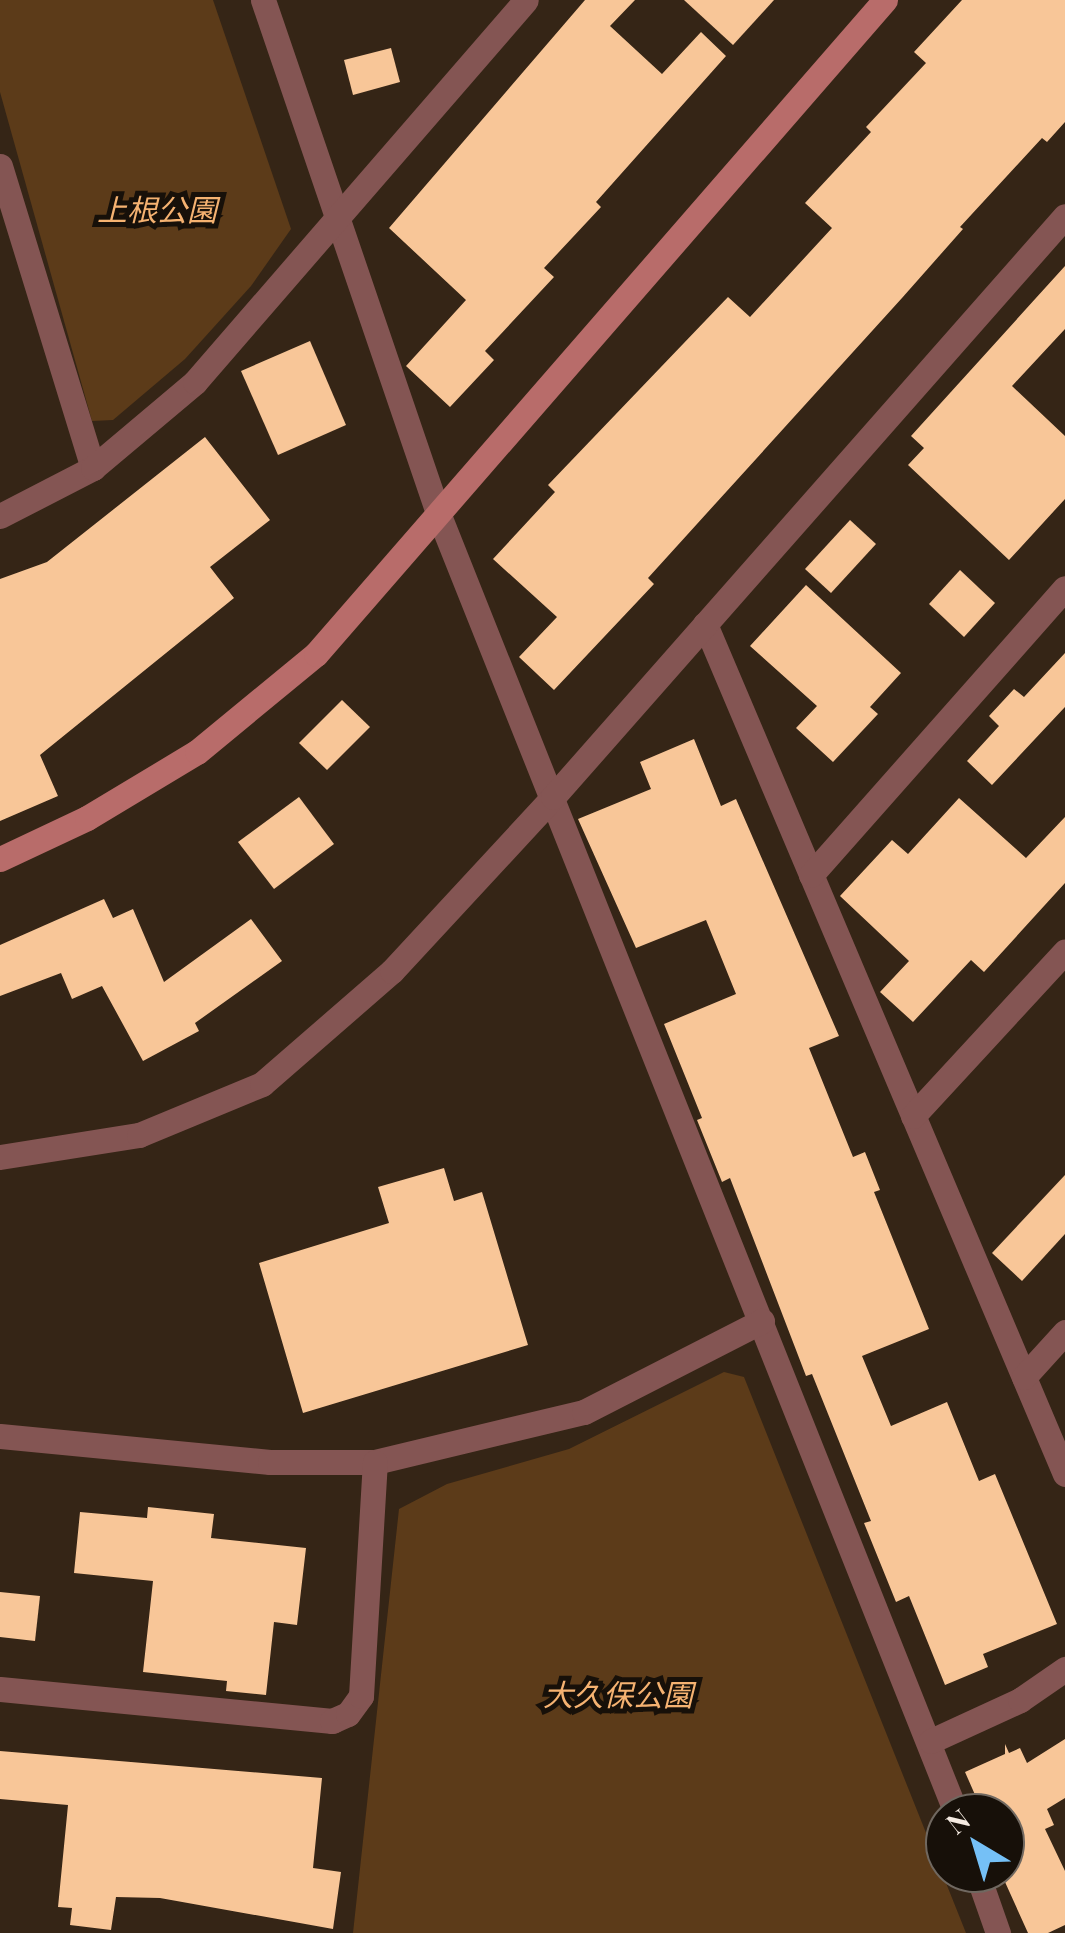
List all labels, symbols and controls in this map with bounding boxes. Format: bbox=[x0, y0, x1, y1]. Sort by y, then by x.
park label: 上根公園 bbox=[97, 191, 217, 227]
park label: 大久保公園 bbox=[543, 1676, 693, 1712]
north arrow bbox=[925, 1793, 1025, 1893]
text: N bbox=[938, 1800, 977, 1841]

